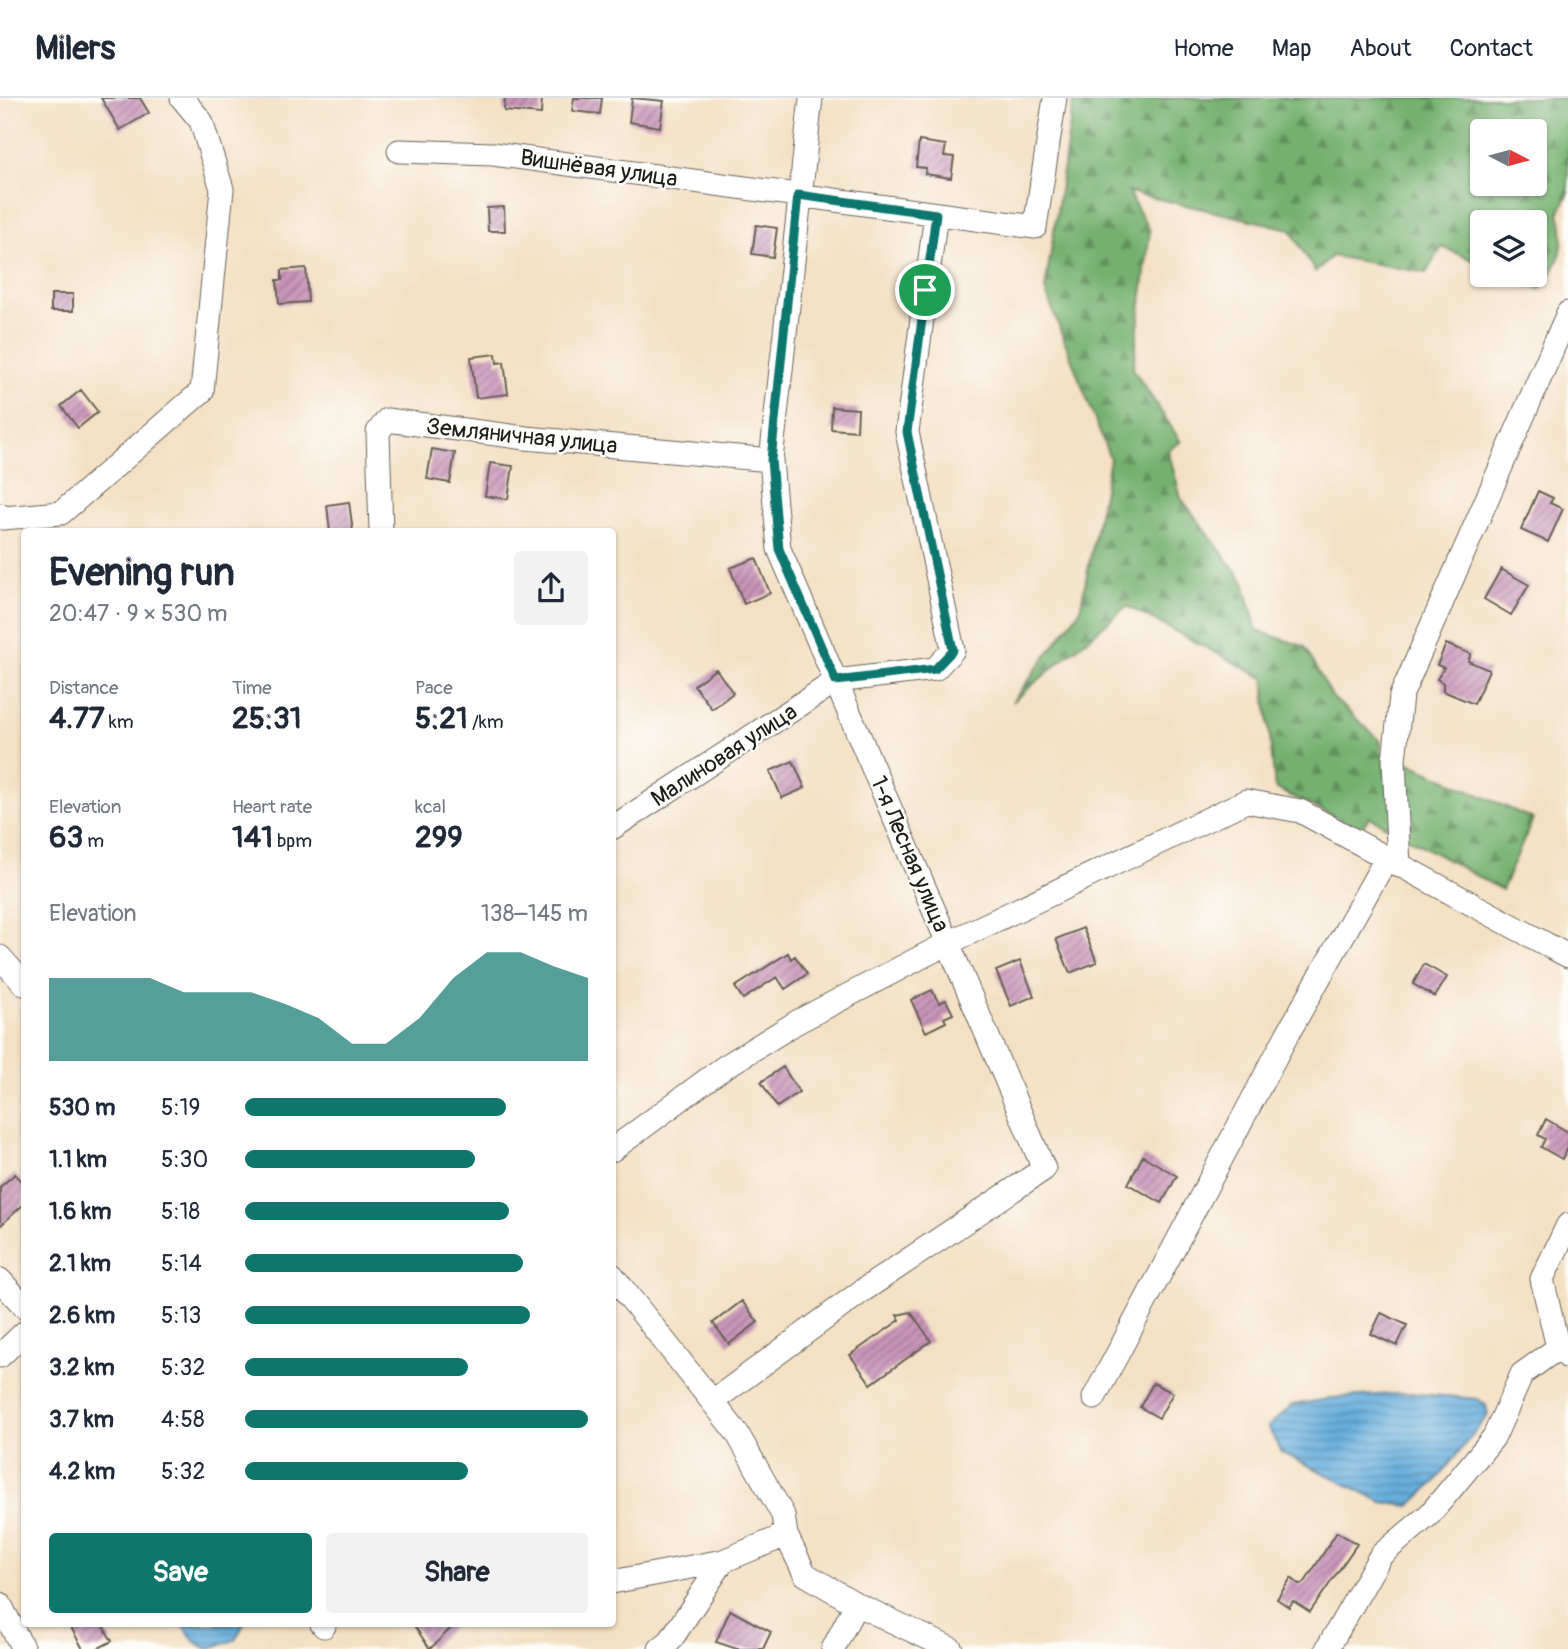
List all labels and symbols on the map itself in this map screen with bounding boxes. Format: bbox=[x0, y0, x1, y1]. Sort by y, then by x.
north arrow bbox=[1470, 119, 1547, 196]
street label: Вишнёвая улица bbox=[518, 143, 680, 193]
pin bbox=[895, 260, 955, 320]
street label: Земляничная улица bbox=[425, 412, 619, 460]
street label: Малиновая улица bbox=[645, 697, 803, 813]
street label: 1-я Лесная улица bbox=[864, 772, 956, 936]

